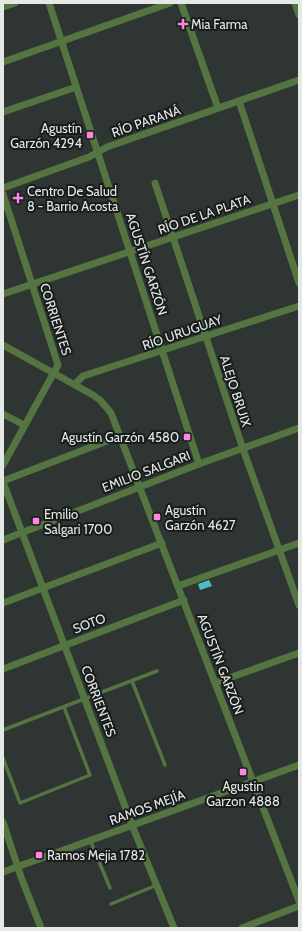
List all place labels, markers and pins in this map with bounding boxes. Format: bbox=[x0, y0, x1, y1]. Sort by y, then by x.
place label: Mia Farma bbox=[191, 16, 248, 32]
marker: Mia Farma bbox=[178, 19, 188, 29]
place label: Agustín Garzón 4294 bbox=[10, 120, 82, 151]
marker: Agustín Garzón 4294 bbox=[85, 130, 95, 140]
place label: Centro De Salud 8 - Barrio Acosta bbox=[27, 183, 119, 214]
marker: Centro De Salud 8 - Barrio Acosta bbox=[12, 192, 24, 204]
place label: Agustín Garzón 4580 bbox=[61, 429, 179, 445]
marker: Agustín Garzón 4580 bbox=[182, 432, 192, 442]
place label: Agustín Garzón 4627 bbox=[165, 502, 236, 533]
place label: Emilio Salgari 1700 bbox=[44, 506, 112, 537]
marker: Agustín Garzón 4627 bbox=[152, 512, 162, 522]
marker: Emilio Salgari 1700 bbox=[31, 516, 41, 526]
marker: Agustin Garzon 4888 bbox=[238, 767, 248, 777]
place label: Agustin Garzon 4888 bbox=[206, 778, 280, 809]
place label: Ramos Mejia 1782 bbox=[47, 847, 145, 864]
marker: Ramos Mejia 1782 bbox=[34, 850, 44, 860]

